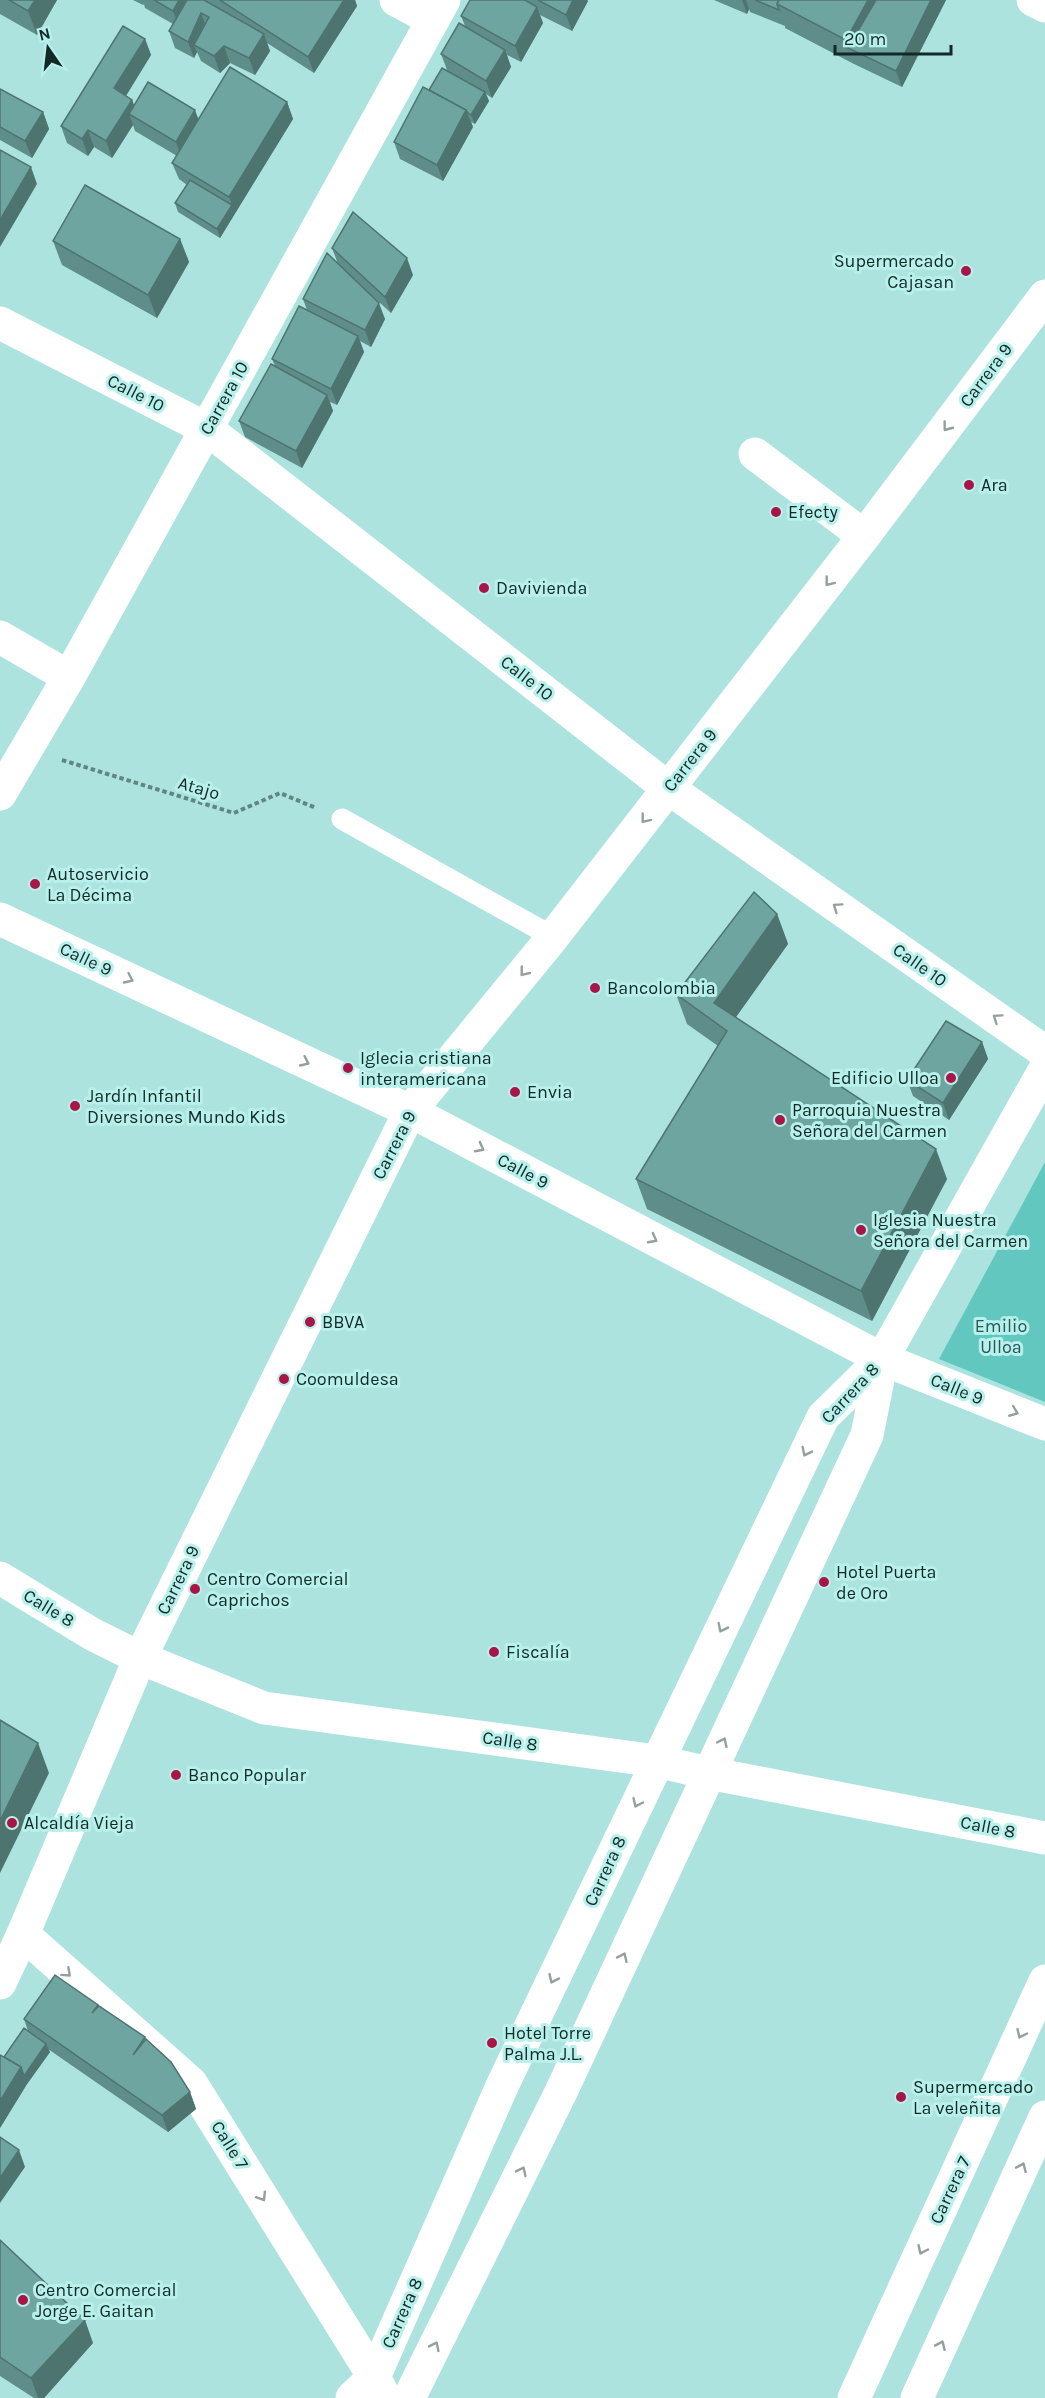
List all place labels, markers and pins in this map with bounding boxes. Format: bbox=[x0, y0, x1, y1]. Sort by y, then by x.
place label: Supermercado Cajasan bbox=[834, 250, 954, 293]
marker: Supermercado Cajasan bbox=[959, 264, 973, 278]
place label: Ara bbox=[981, 474, 1008, 496]
marker: Ara bbox=[962, 478, 976, 492]
place label: Efecty bbox=[788, 501, 839, 523]
marker: Efecty bbox=[769, 505, 783, 519]
place label: Davivienda bbox=[496, 577, 587, 599]
marker: Davivienda bbox=[477, 581, 491, 595]
place label: Autoservicio La Décima bbox=[47, 863, 149, 906]
marker: Autoservicio La Décima bbox=[28, 877, 42, 891]
place label: Bancolombia bbox=[607, 977, 716, 999]
marker: Bancolombia bbox=[588, 981, 602, 995]
place label: Iglecia cristiana interamericana bbox=[360, 1047, 492, 1090]
marker: Iglecia cristiana interamericana bbox=[341, 1061, 355, 1075]
place label: Edificio Ulloa bbox=[831, 1067, 939, 1089]
marker: Edificio Ulloa bbox=[944, 1071, 958, 1085]
place label: Envia bbox=[527, 1081, 572, 1103]
place label: Jardín Infantil Diversiones Mundo Kids bbox=[87, 1085, 286, 1128]
marker: Envia bbox=[508, 1085, 522, 1099]
marker: Jardín Infantil Diversiones Mundo Kids bbox=[68, 1099, 82, 1113]
place label: Parroquia Nuestra Señora del Carmen bbox=[792, 1099, 947, 1142]
marker: Parroquia Nuestra Señora del Carmen bbox=[773, 1113, 787, 1127]
place label: Iglesia Nuestra Señora del Carmen bbox=[873, 1209, 1028, 1252]
marker: Iglesia Nuestra Señora del Carmen bbox=[854, 1223, 868, 1237]
place label: BBVA bbox=[322, 1311, 364, 1333]
marker: BBVA bbox=[303, 1315, 317, 1329]
place label: Coomuldesa bbox=[296, 1368, 399, 1390]
marker: Coomuldesa bbox=[277, 1372, 291, 1386]
place label: Hotel Puerta de Oro bbox=[836, 1561, 937, 1604]
place label: Centro Comercial Caprichos bbox=[207, 1568, 349, 1611]
marker: Hotel Puerta de Oro bbox=[817, 1575, 831, 1589]
marker: Centro Comercial Caprichos bbox=[188, 1582, 202, 1596]
place label: Fiscalía bbox=[506, 1641, 570, 1663]
marker: Fiscalía bbox=[487, 1645, 501, 1659]
place label: Banco Popular bbox=[188, 1764, 307, 1786]
marker: Banco Popular bbox=[169, 1768, 183, 1782]
place label: Alcaldía Vieja bbox=[24, 1812, 134, 1834]
marker: Alcaldía Vieja bbox=[5, 1816, 19, 1830]
place label: Hotel Torre Palma J.L. bbox=[504, 2022, 591, 2065]
marker: Hotel Torre Palma J.L. bbox=[485, 2036, 499, 2050]
place label: Supermercado La veleñita bbox=[913, 2076, 1033, 2119]
marker: Supermercado La veleñita bbox=[894, 2090, 908, 2104]
place label: Centro Comercial Jorge E. Gaitan bbox=[35, 2279, 177, 2322]
marker: Centro Comercial Jorge E. Gaitan bbox=[16, 2293, 30, 2307]

